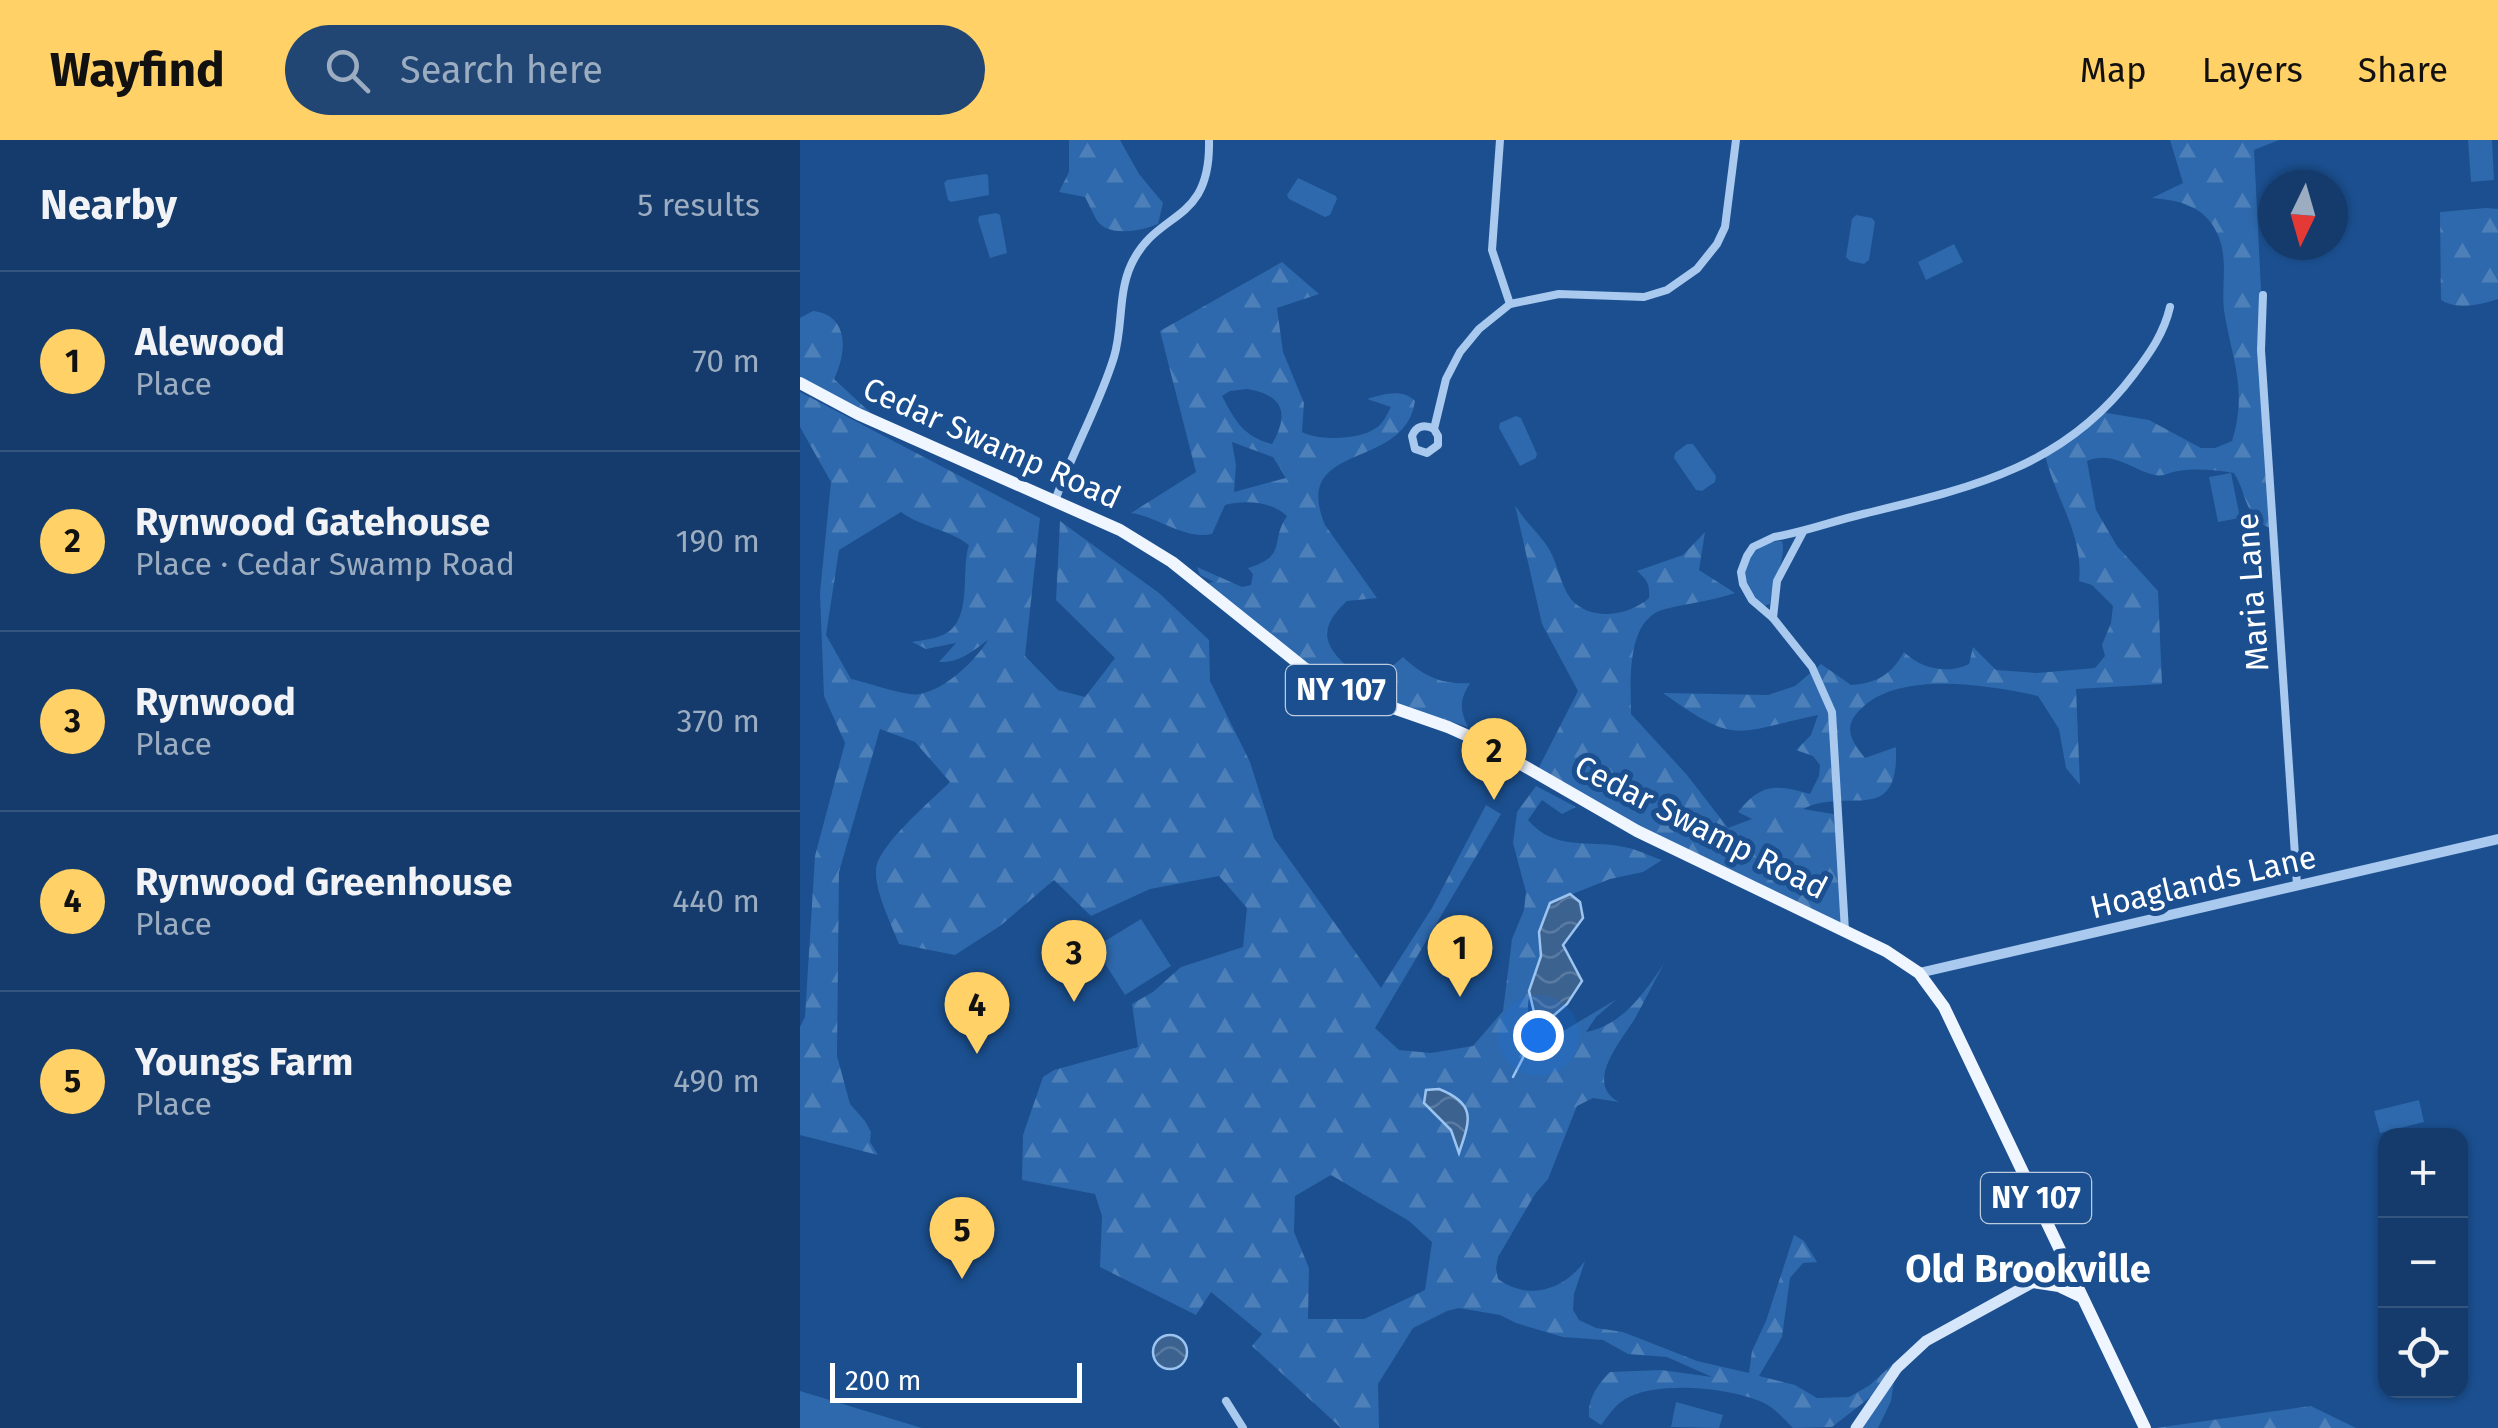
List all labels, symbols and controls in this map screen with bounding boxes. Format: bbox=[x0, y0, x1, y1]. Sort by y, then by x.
search box bbox=[285, 25, 985, 115]
text: Wayfind bbox=[50, 41, 225, 99]
icon: search bbox=[320, 43, 375, 98]
text: Search here bbox=[400, 47, 603, 93]
text: Map bbox=[2080, 49, 2147, 91]
text: Layers bbox=[2202, 49, 2303, 91]
text: Share bbox=[2358, 49, 2448, 91]
north arrow bbox=[2258, 170, 2348, 260]
text: Nearby bbox=[40, 180, 177, 230]
text: 5 results bbox=[637, 186, 760, 224]
text: Alewood bbox=[135, 319, 285, 365]
text: 1 bbox=[65, 342, 80, 380]
text: 70 m bbox=[692, 342, 760, 380]
text: Place bbox=[135, 365, 212, 403]
street label: Cedar Swamp Road bbox=[857, 369, 1127, 517]
text: Rynwood Gatehouse bbox=[135, 499, 490, 545]
street label: Maria Lane bbox=[2228, 511, 2276, 673]
text: 2 bbox=[64, 522, 81, 560]
text: 190 m bbox=[676, 522, 760, 560]
text: Place · Cedar Swamp Road bbox=[135, 545, 515, 583]
road number: NY 107 bbox=[1286, 665, 1396, 715]
text: Rynwood bbox=[135, 679, 296, 725]
text: 3 bbox=[64, 702, 81, 740]
text: 370 m bbox=[677, 702, 760, 740]
pin: 2 bbox=[1462, 718, 1526, 800]
text: Place bbox=[135, 725, 212, 763]
street label: Cedar Swamp Road bbox=[1568, 747, 1834, 907]
street label: Hoaglands Lane bbox=[2086, 838, 2320, 926]
text: Rynwood Greenhouse bbox=[135, 859, 512, 905]
text: 4 bbox=[63, 882, 82, 920]
text: 440 m bbox=[672, 882, 760, 920]
text: Place bbox=[135, 905, 212, 943]
pin: 1 bbox=[1428, 914, 1492, 997]
pin: 3 bbox=[1042, 920, 1106, 1002]
pin: 4 bbox=[944, 972, 1010, 1054]
your location bbox=[1513, 1010, 1564, 1061]
text: Youngs Farm bbox=[135, 1039, 353, 1085]
text: 5 bbox=[64, 1062, 81, 1100]
text: 490 m bbox=[673, 1062, 760, 1100]
text: Place bbox=[135, 1085, 212, 1123]
map controls bbox=[2378, 1128, 2468, 1398]
button: + bbox=[2378, 1128, 2468, 1218]
road number: NY 107 bbox=[1981, 1173, 2091, 1223]
pin: 5 bbox=[930, 1196, 994, 1279]
button: − bbox=[2378, 1218, 2468, 1308]
district label: Old Brookville bbox=[1905, 1246, 2151, 1292]
button: locate bbox=[2378, 1308, 2468, 1398]
scale bar bbox=[830, 1358, 1082, 1402]
text: 200 m bbox=[845, 1364, 922, 1397]

